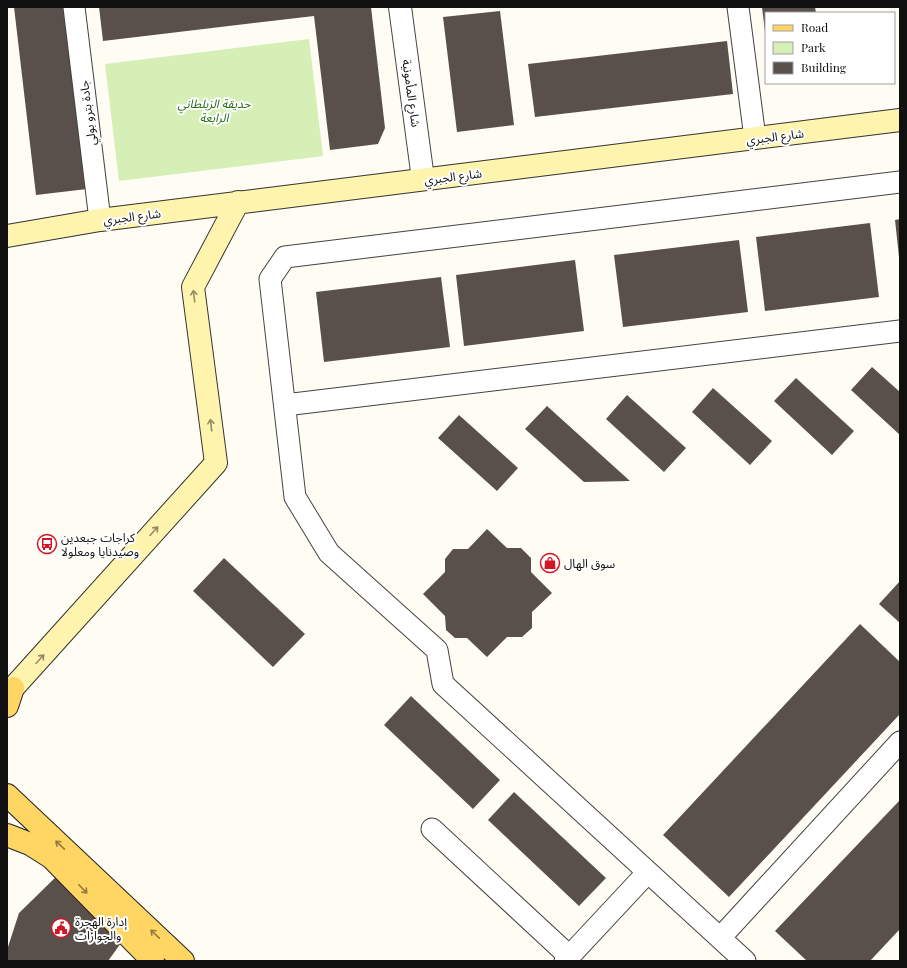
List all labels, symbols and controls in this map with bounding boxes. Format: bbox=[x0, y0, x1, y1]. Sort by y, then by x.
legend bbox=[765, 12, 895, 84]
text: Road bbox=[801, 19, 828, 35]
text: Park bbox=[801, 39, 826, 55]
street label: شارع المأمونية bbox=[397, 58, 425, 128]
text: Building bbox=[801, 59, 847, 75]
street label: جادة بترو بولي bbox=[75, 79, 102, 147]
park label: حديقة الزبلطاني الرابعة bbox=[177, 95, 251, 125]
street label: شارع الجبري bbox=[745, 125, 805, 150]
street label: شارع الجبري bbox=[423, 165, 483, 190]
street label: شارع الجبري bbox=[102, 205, 162, 230]
one-way arrow bbox=[190, 290, 198, 303]
one-way arrow bbox=[207, 419, 215, 432]
one-way arrow bbox=[150, 526, 159, 536]
place label: كراجات جبعدين وصيدنايا ومعلولا bbox=[61, 529, 139, 559]
bus stop icon: كراجات جبعدين وصيدنايا ومعلولا bbox=[36, 533, 58, 555]
shop icon: سوق الهال bbox=[539, 552, 561, 574]
place label: سوق الهال bbox=[564, 555, 615, 571]
one-way arrow bbox=[35, 654, 44, 665]
one-way arrow bbox=[55, 841, 65, 850]
one-way arrow bbox=[78, 884, 88, 894]
place label: إدارة الهجرة والجوازات bbox=[75, 913, 127, 943]
public building icon: إدارة الهجرة والجوازات bbox=[50, 917, 72, 939]
one-way arrow bbox=[150, 930, 160, 939]

